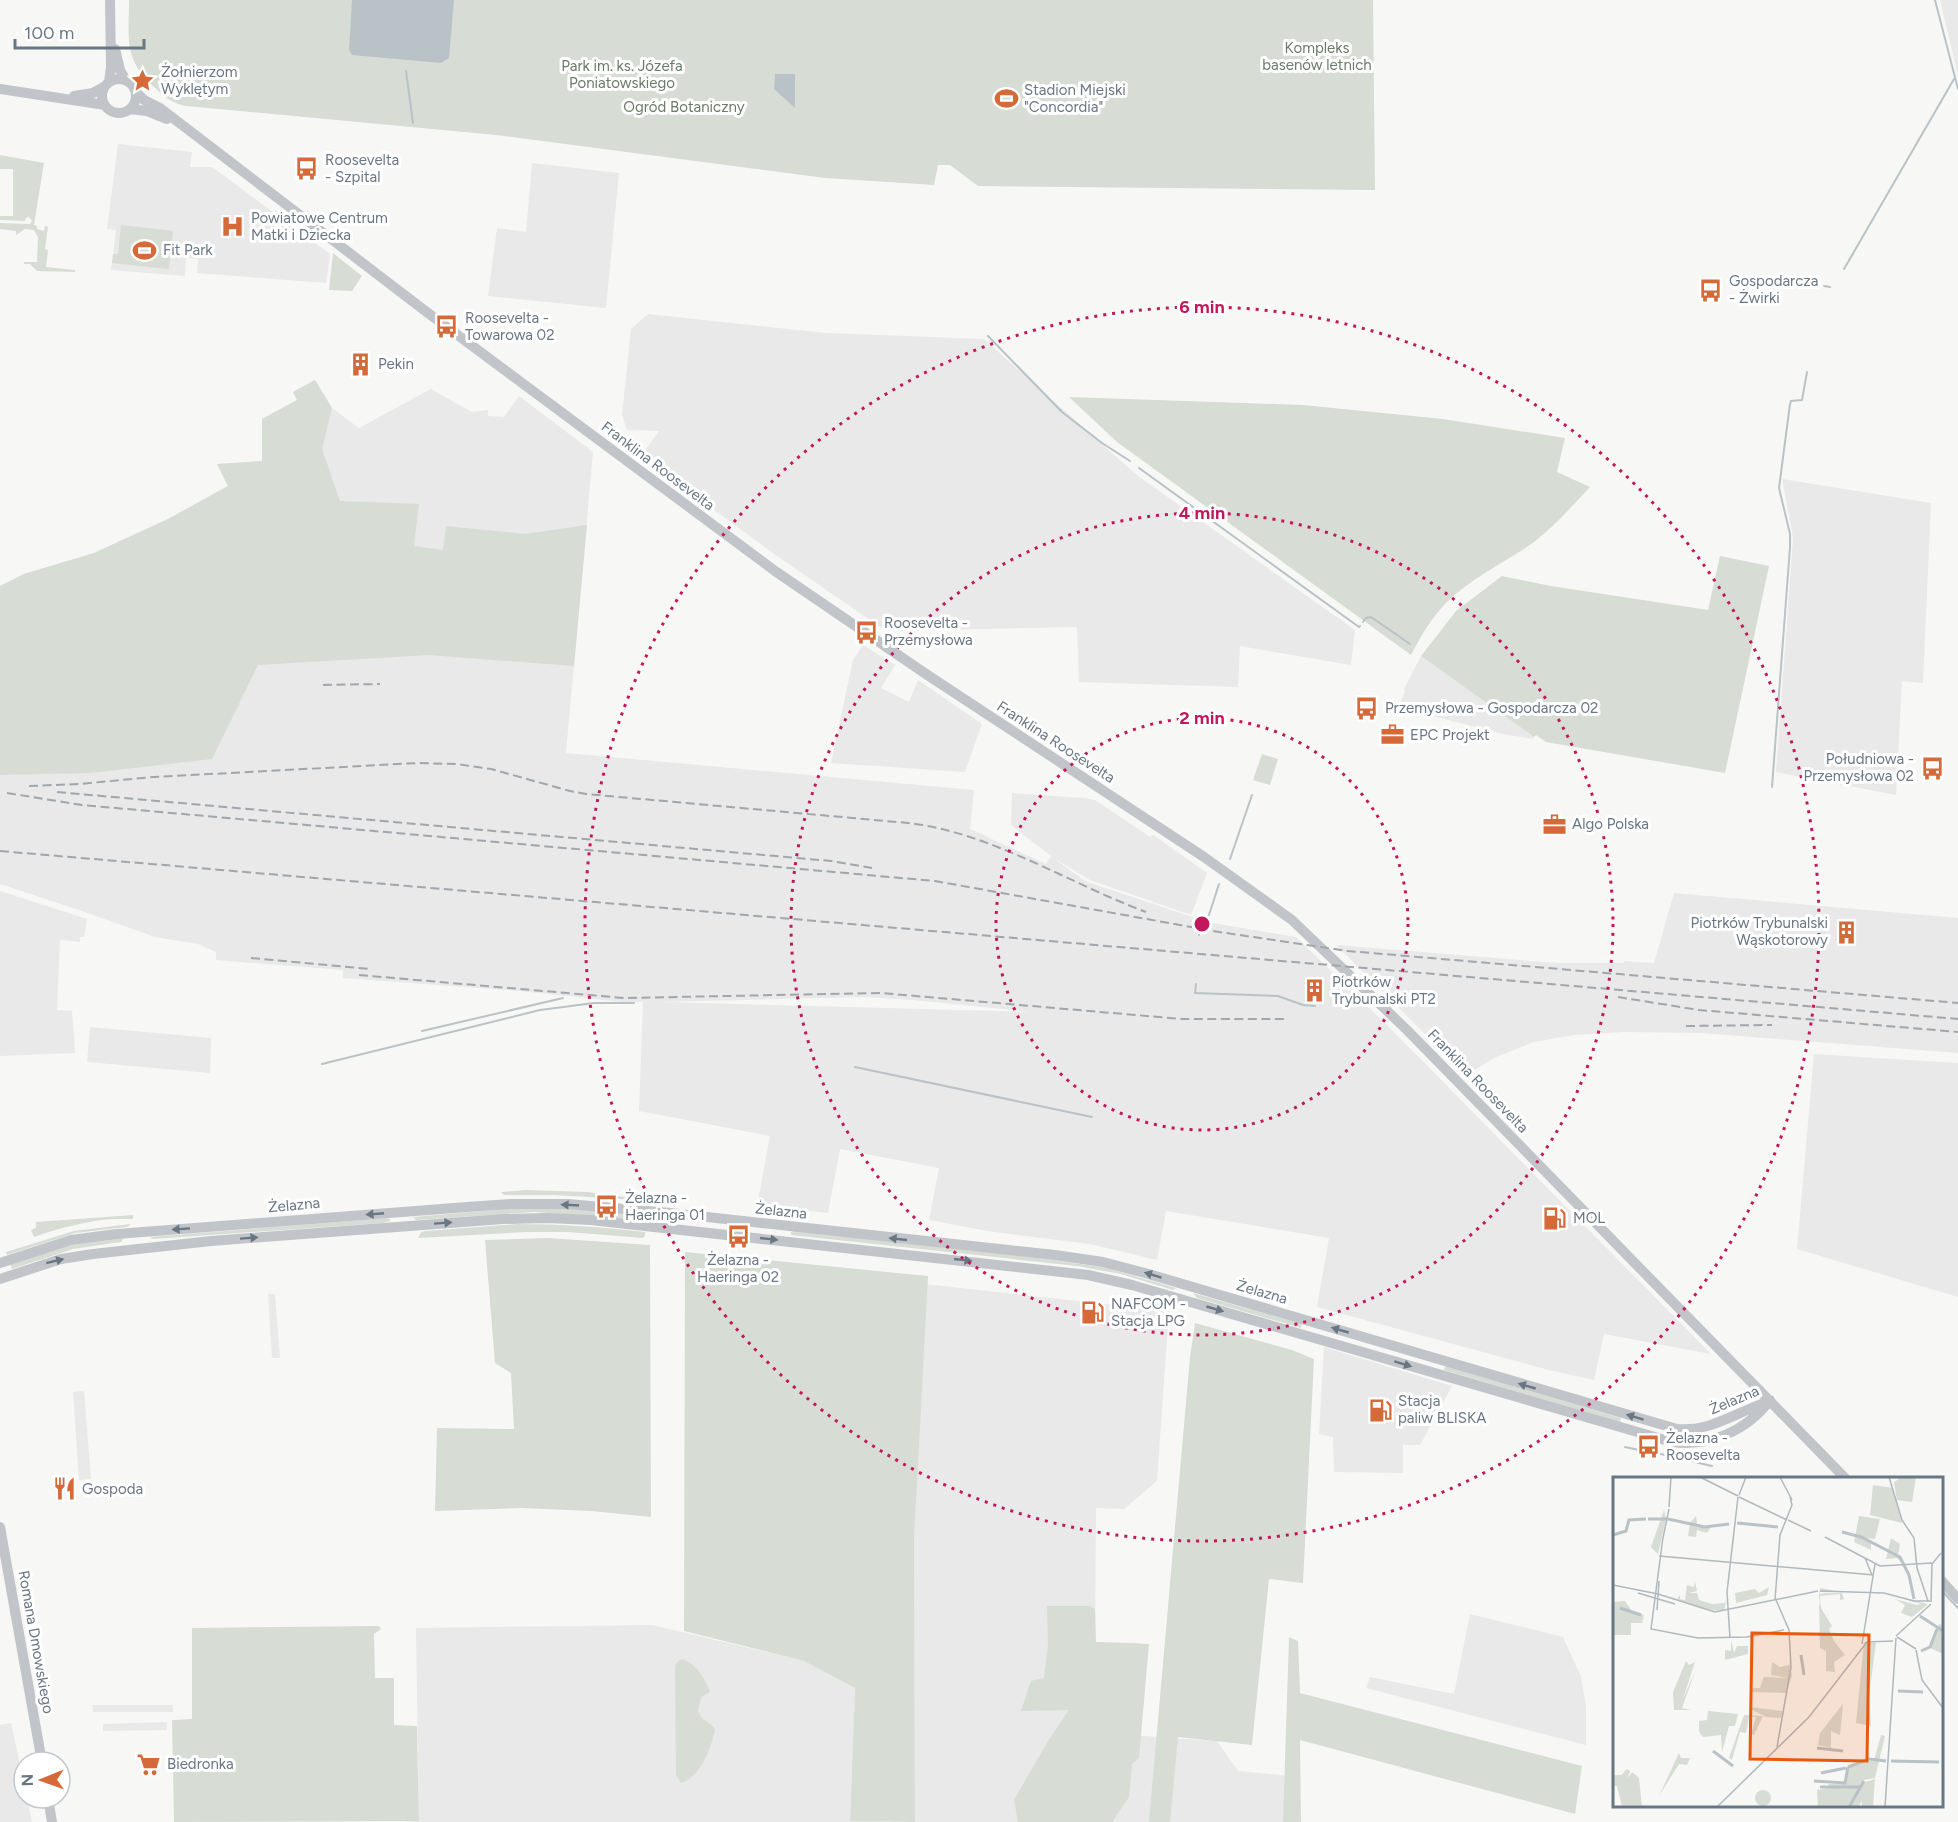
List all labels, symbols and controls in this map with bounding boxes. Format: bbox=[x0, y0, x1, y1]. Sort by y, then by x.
scale bar bbox=[15, 12, 144, 50]
text: 100 m bbox=[24, 22, 74, 44]
park label: Kompleks basenów letnich bbox=[1262, 39, 1372, 74]
park label: Park im. ks. Józefa Poniatowskiego bbox=[561, 57, 683, 92]
place label: Żołnierzom Wyklętym bbox=[161, 63, 237, 98]
place icon: Żołnierzom Wyklętym bbox=[130, 68, 156, 94]
place label: Stadion Miejski "Concordia" bbox=[1024, 81, 1126, 116]
sports icon: Stadion Miejski "Concordia" bbox=[993, 86, 1019, 112]
park label: Ogród Botaniczny bbox=[623, 98, 745, 116]
place label: Roosevelta - Szpital bbox=[325, 151, 399, 186]
bus stop icon: Roosevelta - Szpital bbox=[294, 156, 320, 182]
place label: Powiatowe Centrum Matki i Dziecka bbox=[251, 209, 388, 244]
hospital icon: Powiatowe Centrum Matki i Dziecka bbox=[220, 214, 246, 240]
sports icon: Fit Park bbox=[132, 237, 158, 263]
place label: Fit Park bbox=[163, 241, 213, 259]
place label: Gospodarcza - Żwirki bbox=[1729, 272, 1818, 307]
bus stop icon: Gospodarcza - Żwirki bbox=[1698, 277, 1724, 303]
text: 6 min bbox=[1179, 296, 1225, 318]
place label: Roosevelta - Towarowa 02 bbox=[465, 309, 555, 344]
bus stop icon: Roosevelta - Towarowa 02 bbox=[434, 314, 460, 340]
building icon: Pekin bbox=[347, 351, 373, 377]
place label: Pekin bbox=[378, 355, 414, 373]
street label: Franklina Roosevelta bbox=[598, 418, 718, 514]
text: 4 min bbox=[1179, 502, 1225, 524]
place label: Roosevelta - Przemysłowa bbox=[884, 614, 973, 649]
bus stop icon: Roosevelta - Przemysłowa bbox=[853, 619, 879, 645]
bus stop icon: Przemysłowa - Gospodarcza 02 bbox=[1354, 695, 1380, 721]
street label: Franklina Roosevelta bbox=[994, 697, 1118, 787]
place label: Przemysłowa - Gospodarcza 02 bbox=[1385, 699, 1598, 717]
text: 2 min bbox=[1179, 707, 1225, 729]
office icon: EPC Projekt bbox=[1379, 722, 1405, 748]
place label: EPC Projekt bbox=[1410, 726, 1490, 744]
place label: Południowa - Przemysłowa 02 bbox=[1804, 750, 1914, 785]
bus stop icon: Południowa - Przemysłowa 02 bbox=[1919, 755, 1945, 781]
office icon: Algo Polska bbox=[1541, 811, 1567, 837]
place label: Algo Polska bbox=[1572, 815, 1649, 833]
centre of rings bbox=[1192, 914, 1212, 934]
place label: Piotrków Trybunalski Wąskotorowy bbox=[1691, 914, 1828, 949]
building icon: Piotrków Trybunalski Wąskotorowy bbox=[1833, 919, 1859, 945]
place label: Piotrków Trybunalski PT2 bbox=[1332, 973, 1436, 1008]
building icon: Piotrków Trybunalski PT2 bbox=[1301, 978, 1327, 1004]
street label: Franklina Roosevelta bbox=[1424, 1025, 1532, 1137]
place label: Żelazna - Haeringa 01 bbox=[625, 1189, 705, 1224]
street label: Żelazna bbox=[267, 1194, 321, 1216]
bus stop icon: Żelazna - Haeringa 01 bbox=[594, 1194, 620, 1220]
street label: Żelazna bbox=[754, 1199, 808, 1223]
one-way arrow bbox=[560, 1200, 579, 1209]
fuel station icon: MOL bbox=[1542, 1205, 1568, 1231]
one-way arrow bbox=[366, 1209, 385, 1219]
place label: MOL bbox=[1573, 1209, 1605, 1227]
one-way arrow bbox=[434, 1218, 453, 1228]
bus stop icon: Żelazna - Haeringa 02 bbox=[725, 1223, 751, 1249]
one-way arrow bbox=[171, 1224, 190, 1234]
one-way arrow bbox=[240, 1234, 259, 1243]
one-way arrow bbox=[760, 1234, 779, 1244]
one-way arrow bbox=[889, 1234, 908, 1244]
place label: Żelazna - Haeringa 02 bbox=[697, 1251, 779, 1286]
one-way arrow bbox=[46, 1255, 65, 1265]
one-way arrow bbox=[954, 1255, 973, 1265]
one-way arrow bbox=[1144, 1270, 1162, 1279]
street label: Żelazna bbox=[1234, 1276, 1290, 1308]
place label: NAFCOM - Stacja LPG bbox=[1111, 1295, 1186, 1330]
fuel station icon: NAFCOM - Stacja LPG bbox=[1080, 1300, 1106, 1326]
one-way arrow bbox=[1207, 1305, 1225, 1314]
one-way arrow bbox=[1331, 1325, 1349, 1334]
one-way arrow bbox=[1394, 1360, 1412, 1369]
one-way arrow bbox=[1518, 1380, 1536, 1390]
street label: Żelazna bbox=[1706, 1382, 1762, 1418]
place label: Stacja paliw BLISKA bbox=[1398, 1392, 1486, 1427]
fuel station icon: Stacja paliw BLISKA bbox=[1367, 1397, 1393, 1423]
one-way arrow bbox=[1626, 1412, 1644, 1421]
place label: Żelazna - Roosevelta bbox=[1666, 1429, 1740, 1464]
bus stop icon: Żelazna - Roosevelta bbox=[1635, 1434, 1661, 1460]
restaurant icon: Gospoda bbox=[51, 1476, 77, 1502]
inset map bbox=[1613, 1477, 1943, 1807]
place label: Gospoda bbox=[82, 1480, 143, 1498]
street label: Romana Dmowskiego bbox=[15, 1569, 58, 1715]
north arrow bbox=[12, 1750, 72, 1810]
supermarket icon: Biedronka bbox=[136, 1751, 162, 1777]
place label: Biedronka bbox=[167, 1755, 234, 1773]
text: N bbox=[18, 1774, 37, 1787]

